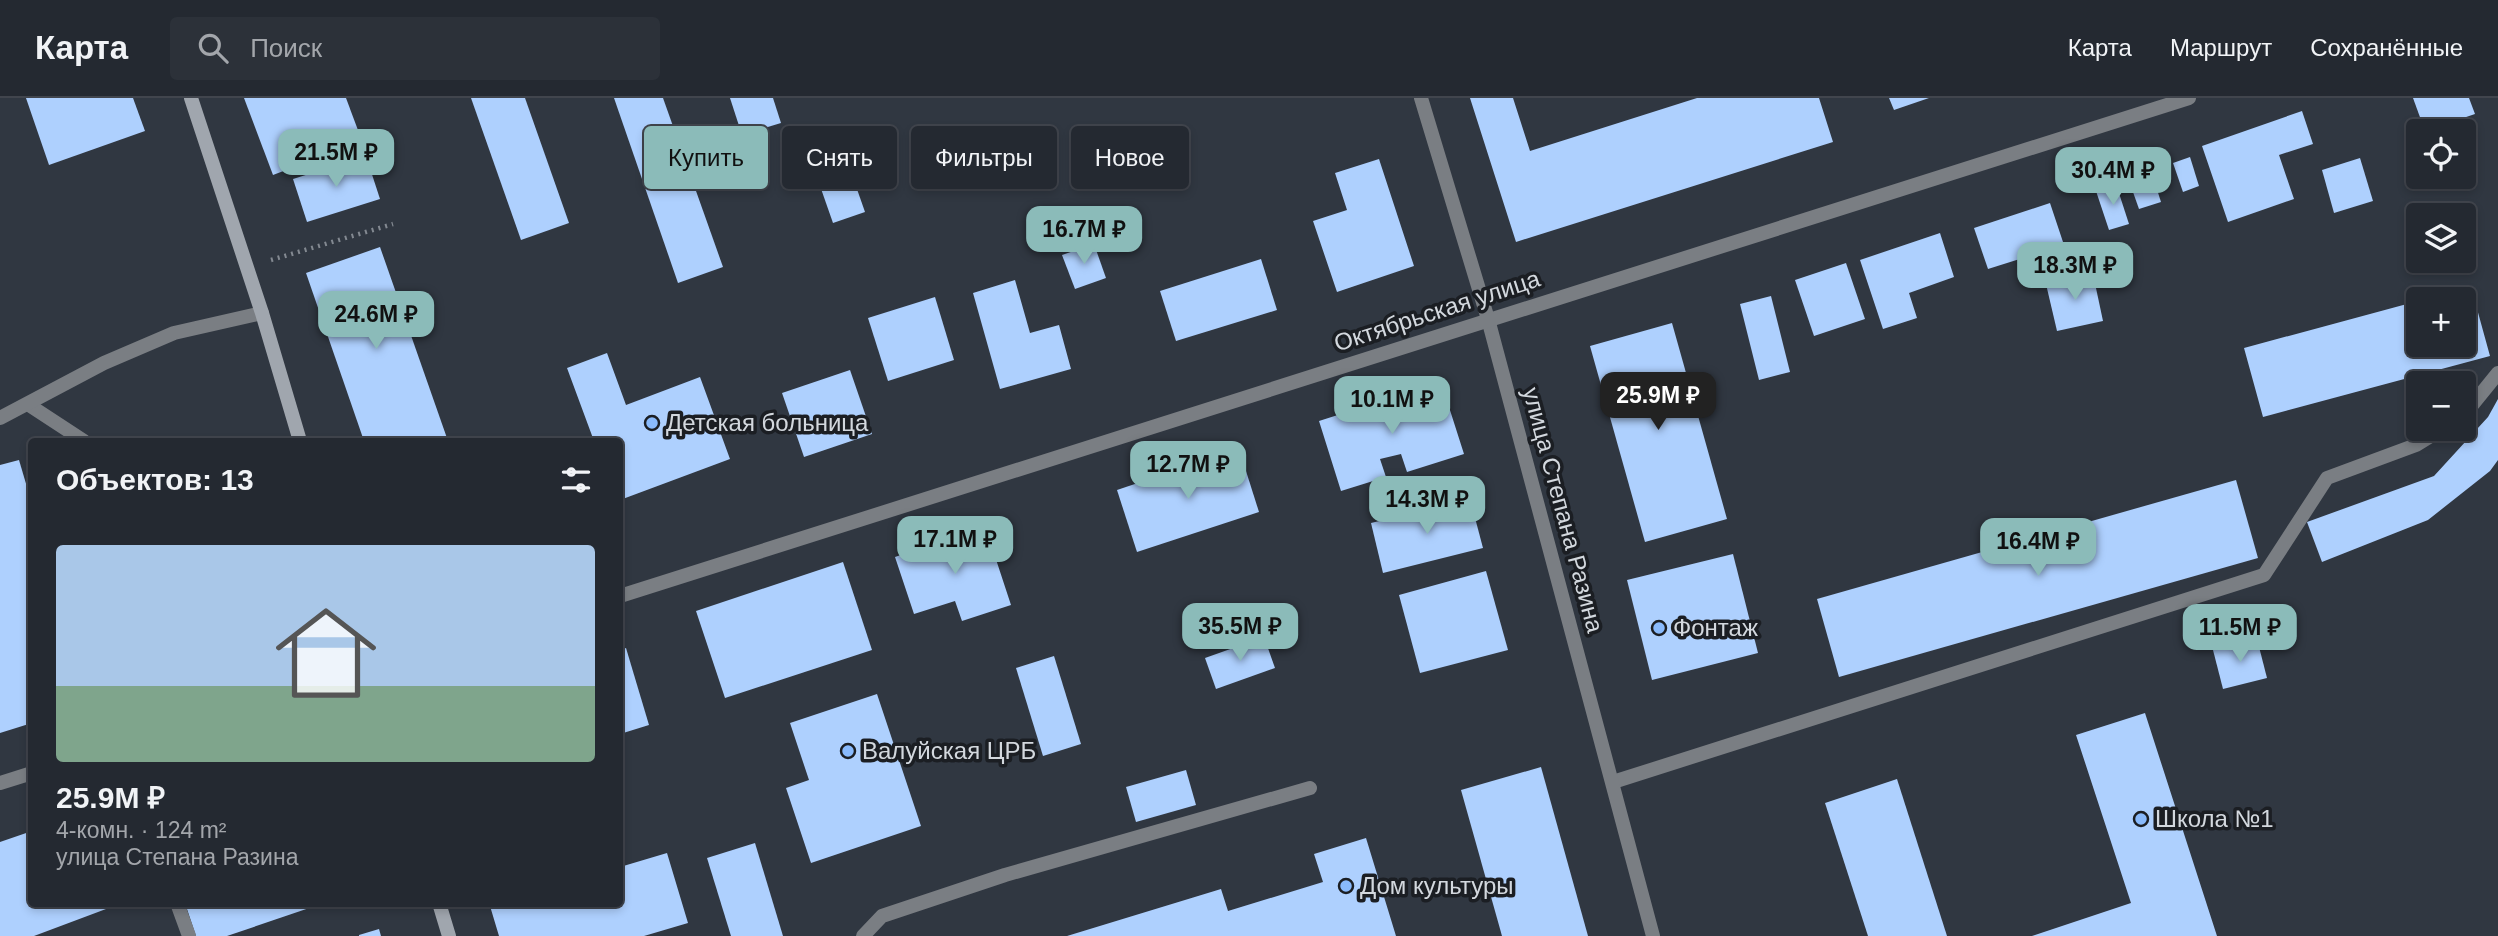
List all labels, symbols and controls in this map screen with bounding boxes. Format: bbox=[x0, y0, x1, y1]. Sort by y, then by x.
search box bbox=[170, 17, 660, 80]
text: Карта bbox=[35, 29, 128, 66]
icon: search bbox=[194, 29, 232, 67]
text: Поиск bbox=[250, 33, 322, 63]
text: Карта bbox=[2068, 34, 2132, 61]
text: Маршрут bbox=[2170, 34, 2272, 61]
text: Сохранённые bbox=[2310, 34, 2463, 61]
map controls bbox=[2406, 119, 2476, 441]
button: locate bbox=[2406, 119, 2476, 189]
chip: Купить bbox=[644, 126, 768, 189]
chip: Снять bbox=[782, 126, 897, 189]
chip: Фильтры bbox=[911, 126, 1057, 189]
chip: Новое bbox=[1071, 126, 1189, 189]
pin: 21.5M ₽ bbox=[271, 130, 401, 189]
text: 21.5M ₽ bbox=[294, 139, 378, 165]
pin: 30.4M ₽ bbox=[2048, 148, 2178, 207]
text: 30.4M ₽ bbox=[2071, 157, 2155, 183]
button: layers bbox=[2406, 203, 2476, 273]
pin: 16.7M ₽ bbox=[1019, 206, 1149, 266]
text: 16.7M ₽ bbox=[1042, 216, 1126, 242]
pin: 18.3M ₽ bbox=[2010, 242, 2140, 302]
text: 18.3M ₽ bbox=[2033, 252, 2117, 278]
street label: Октябрьская улица bbox=[1330, 264, 1544, 357]
button: + bbox=[2406, 287, 2476, 357]
pin: 24.6M ₽ bbox=[311, 292, 441, 351]
text: 24.6M ₽ bbox=[334, 301, 418, 327]
button: − bbox=[2406, 371, 2476, 441]
pin: 25.9M ₽ bbox=[1593, 372, 1723, 432]
pin: 10.1M ₽ bbox=[1327, 376, 1457, 436]
text: 25.9M ₽ bbox=[1616, 382, 1700, 408]
street label: улица Степана Разина bbox=[1518, 384, 1609, 636]
text: 10.1M ₽ bbox=[1350, 386, 1434, 412]
place label: Детская больница bbox=[666, 409, 869, 436]
marker: Детская больница bbox=[644, 415, 660, 431]
pin: 12.7M ₽ bbox=[1123, 442, 1253, 501]
text: 12.7M ₽ bbox=[1146, 451, 1230, 477]
icon: filters bbox=[557, 461, 595, 499]
text: Объектов: 13 bbox=[56, 463, 254, 496]
pin: 14.3M ₽ bbox=[1362, 476, 1492, 536]
text: 14.3M ₽ bbox=[1385, 486, 1469, 512]
pin: 17.1M ₽ bbox=[890, 517, 1020, 576]
pin: 16.4M ₽ bbox=[1973, 518, 2103, 578]
text: 17.1M ₽ bbox=[913, 526, 997, 552]
text: 16.4M ₽ bbox=[1996, 528, 2080, 554]
icon: home bbox=[263, 590, 389, 716]
pin: 35.5M ₽ bbox=[1175, 603, 1305, 663]
pin: 11.5M ₽ bbox=[2175, 604, 2305, 664]
text: 35.5M ₽ bbox=[1198, 613, 1282, 639]
place label: Фонтаж bbox=[1673, 614, 1758, 641]
text: 11.5M ₽ bbox=[2199, 614, 2281, 640]
marker: Фонтаж bbox=[1651, 620, 1667, 636]
place label: Валуйская ЦРБ bbox=[862, 737, 1036, 764]
marker: Валуйская ЦРБ bbox=[840, 743, 856, 759]
text: 25.9M ₽ bbox=[56, 781, 165, 814]
place label: Школа №1 bbox=[2155, 805, 2274, 832]
marker: Школа №1 bbox=[2133, 811, 2149, 827]
text: 4-комн. · 124 m² bbox=[56, 817, 227, 843]
text: улица Степана Разина bbox=[56, 844, 298, 870]
place label: Дом культуры bbox=[1360, 872, 1514, 899]
marker: Дом культуры bbox=[1338, 878, 1354, 894]

